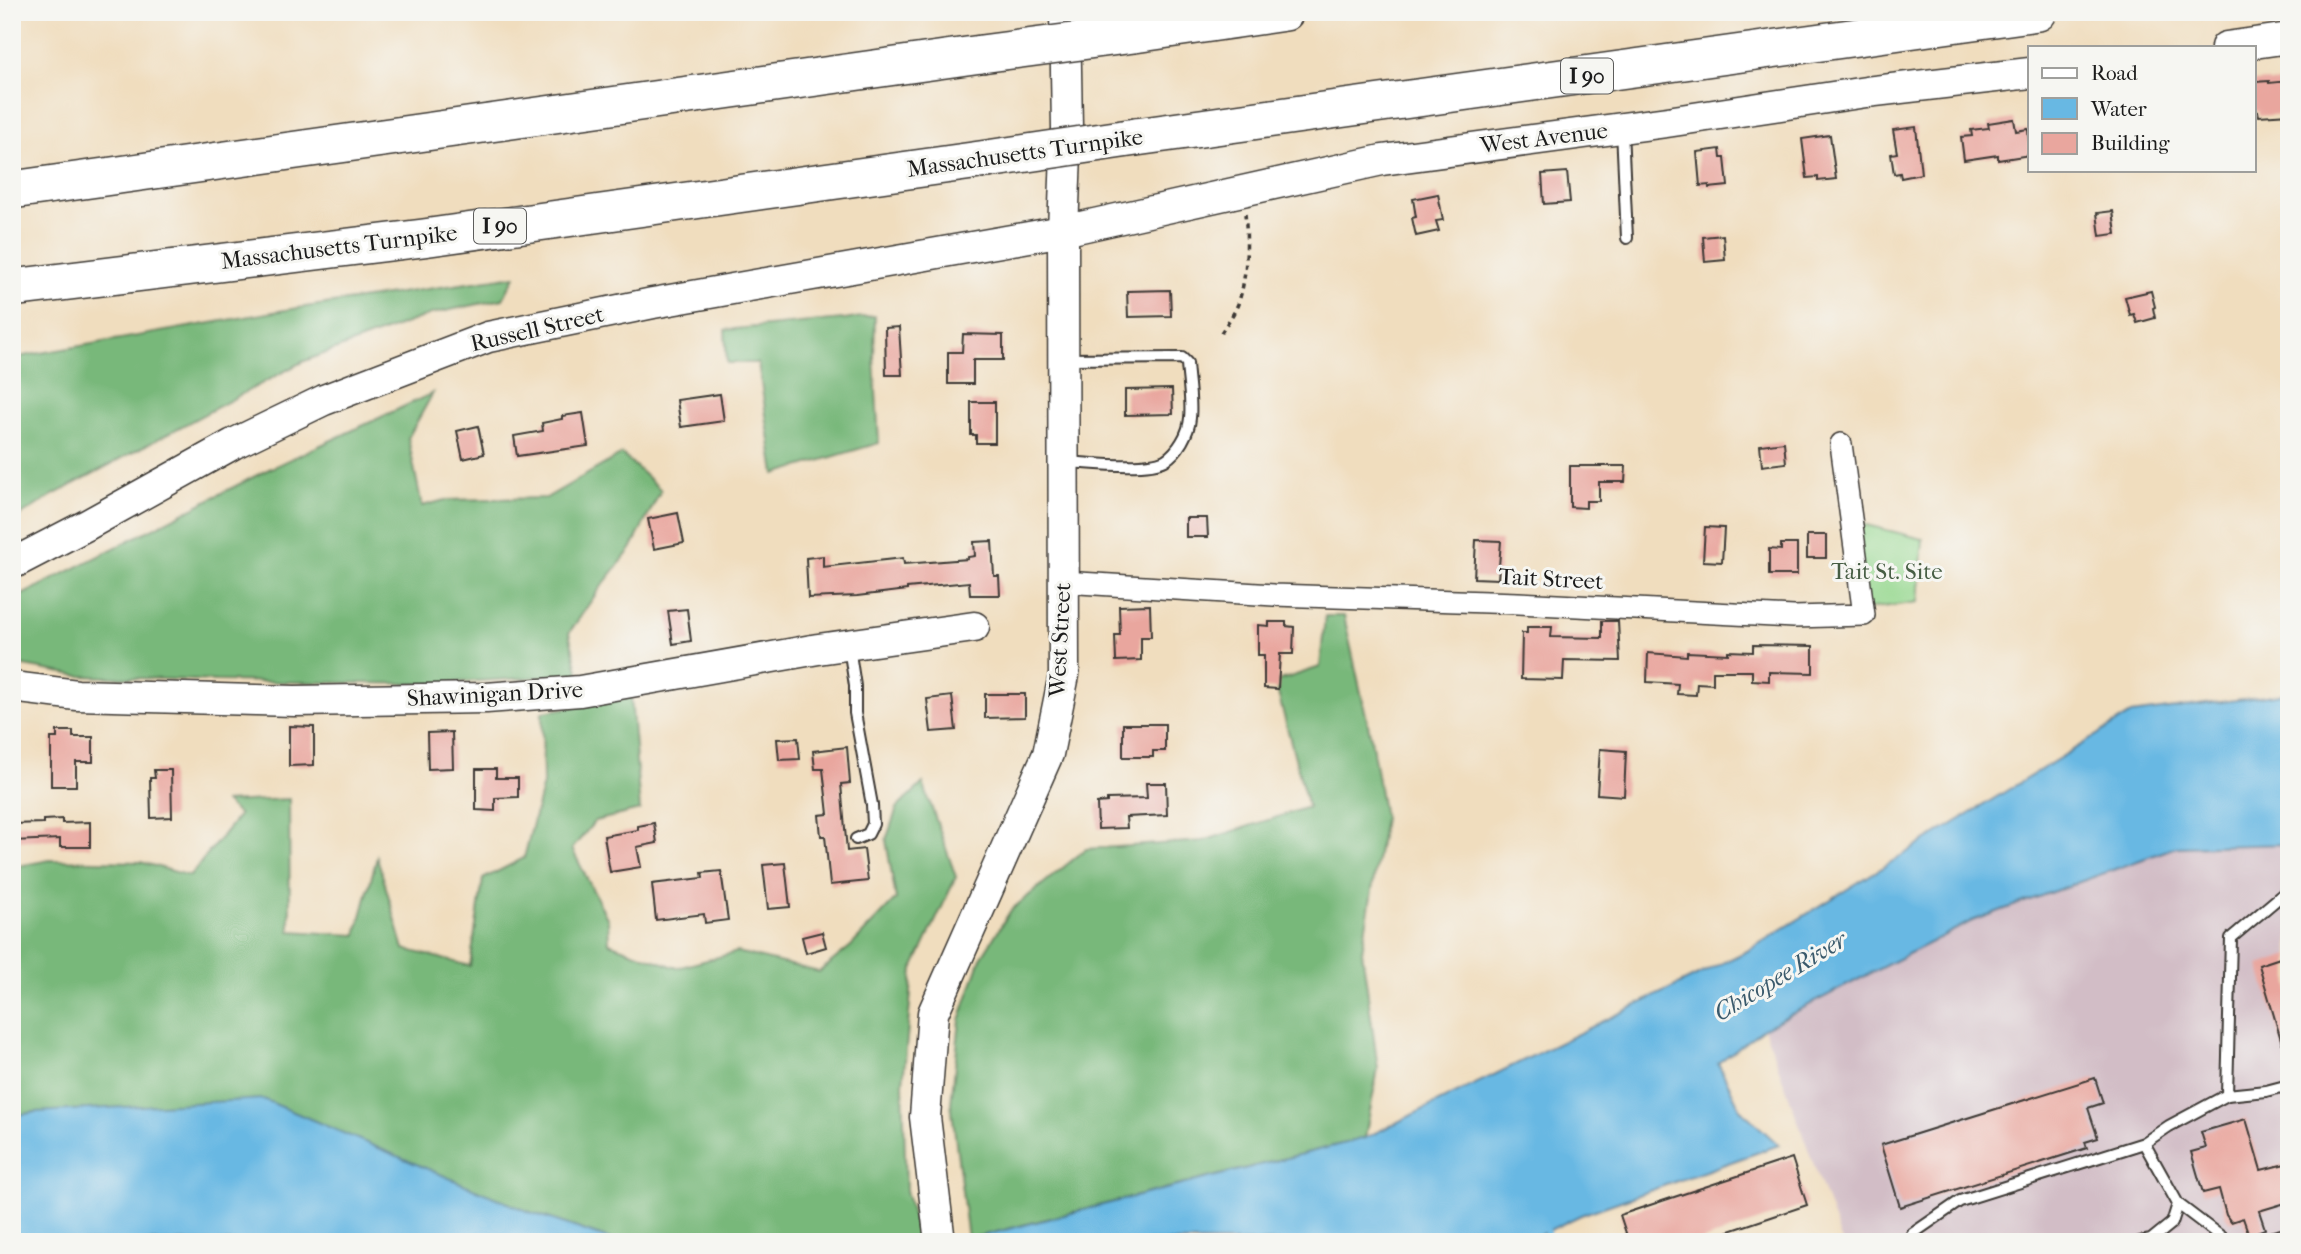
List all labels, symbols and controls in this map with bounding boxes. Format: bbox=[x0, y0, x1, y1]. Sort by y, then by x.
legend bbox=[2028, 46, 2256, 172]
road number: I 90 bbox=[1561, 58, 1613, 94]
text: Road bbox=[2091, 61, 2138, 85]
text: Water bbox=[2090, 97, 2147, 121]
street label: West Avenue bbox=[1478, 117, 1609, 159]
street label: Massachusetts Turnpike bbox=[905, 123, 1145, 183]
text: Building bbox=[2091, 131, 2170, 155]
road number: I 90 bbox=[474, 208, 526, 244]
street label: Massachusetts Turnpike bbox=[219, 219, 459, 275]
street label: Russell Street bbox=[468, 301, 606, 357]
park label: Tait St. Site bbox=[1831, 558, 1943, 585]
street label: Tait Street bbox=[1498, 563, 1604, 595]
street label: West Street bbox=[1043, 582, 1076, 699]
street label: Shawinigan Drive bbox=[406, 676, 584, 712]
water label: Chicopee River bbox=[1709, 924, 1853, 1027]

